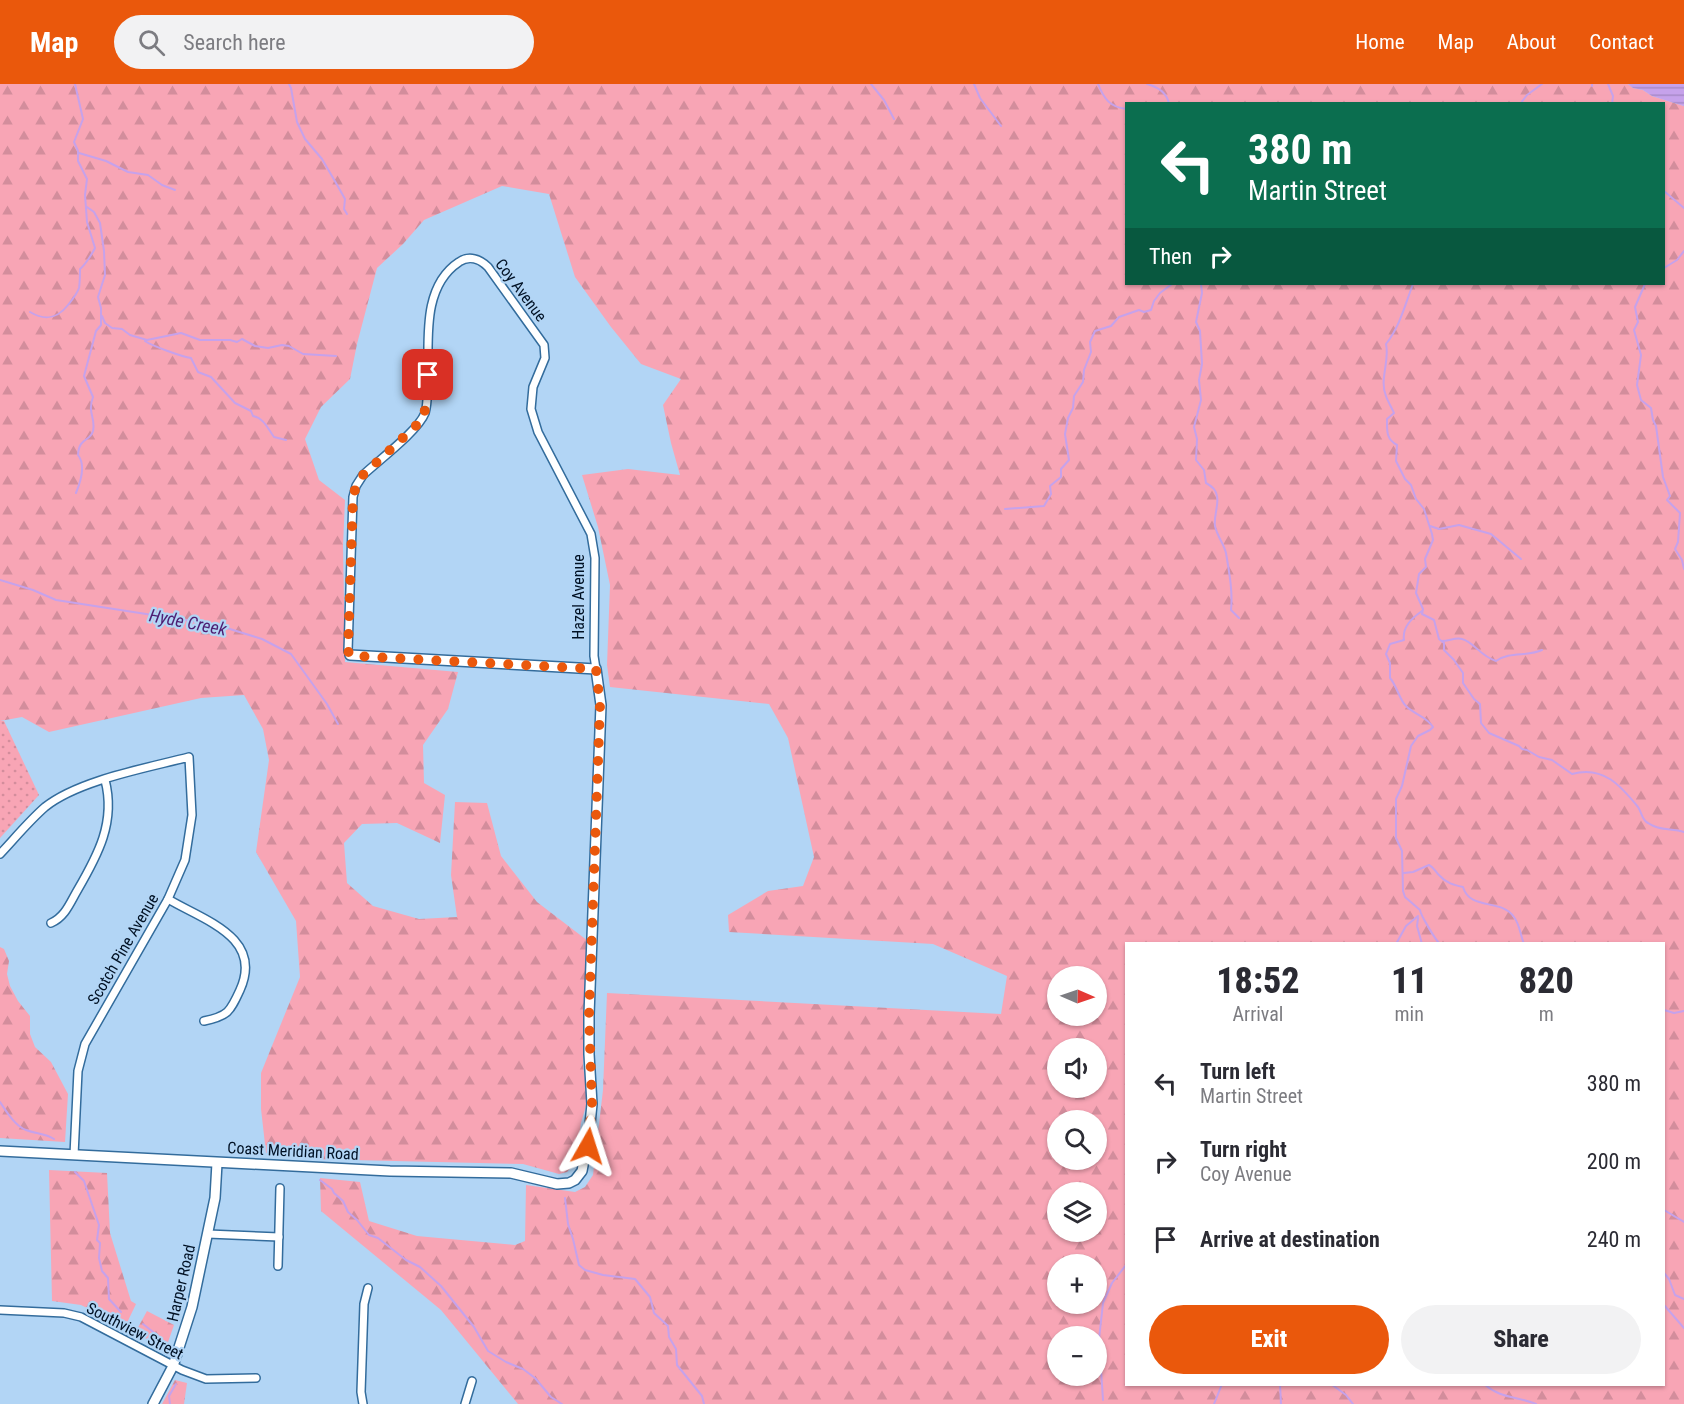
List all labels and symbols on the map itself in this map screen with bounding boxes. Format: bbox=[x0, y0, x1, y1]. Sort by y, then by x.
street label: Coy Avenue bbox=[491, 255, 551, 325]
pin bbox=[402, 349, 453, 400]
street label: Hazel Avenue bbox=[569, 554, 588, 640]
water label: Hyde Creek bbox=[148, 604, 229, 640]
street label: Scotch Pine Avenue bbox=[84, 890, 162, 1008]
north arrow bbox=[1047, 966, 1107, 1026]
position arrow bbox=[556, 1114, 620, 1178]
street label: Coast Meridian Road bbox=[227, 1138, 359, 1164]
street label: Harper Road bbox=[163, 1243, 199, 1323]
street label: Southview Street bbox=[83, 1298, 187, 1364]

